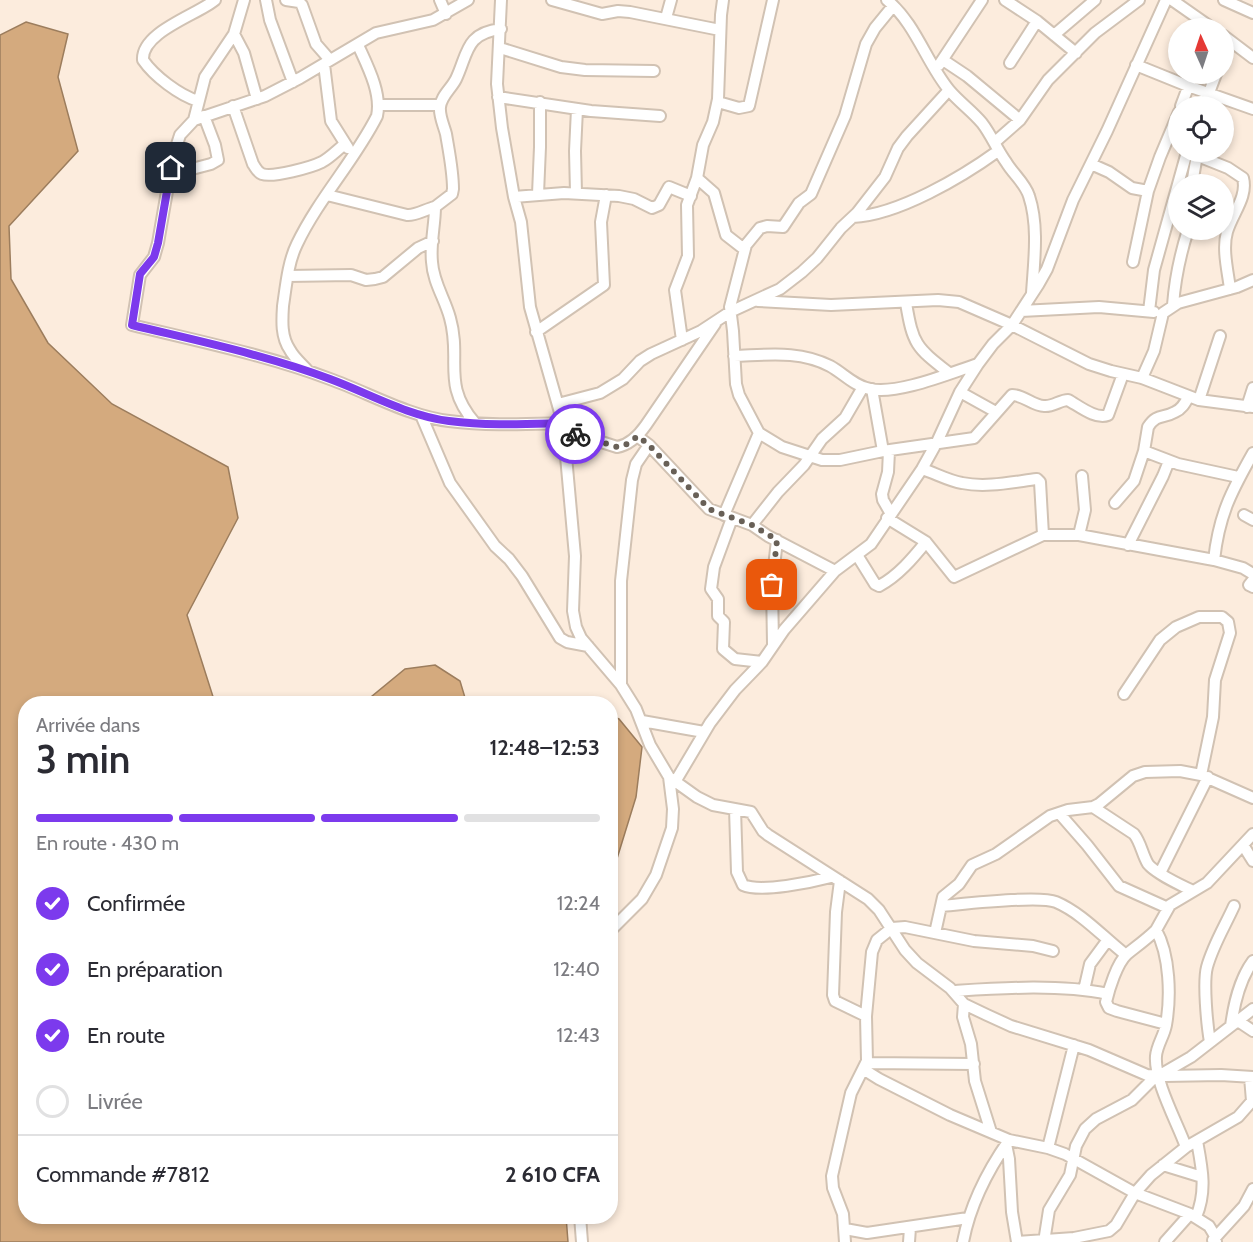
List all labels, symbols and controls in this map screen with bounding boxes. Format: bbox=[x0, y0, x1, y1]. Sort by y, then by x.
north arrow bbox=[1168, 18, 1234, 84]
map controls bbox=[1168, 18, 1234, 240]
button: locate bbox=[1168, 96, 1234, 162]
pin bbox=[145, 142, 196, 193]
icon: home bbox=[154, 151, 187, 184]
button: layers bbox=[1168, 174, 1234, 240]
courier bbox=[545, 404, 605, 464]
icon: bike bbox=[559, 418, 592, 451]
pin bbox=[746, 559, 797, 610]
icon: bag bbox=[755, 568, 788, 601]
text: Arrivée dans bbox=[36, 713, 140, 737]
text: 12:48–12:53 bbox=[490, 734, 600, 761]
text: 3 min bbox=[36, 735, 130, 783]
text: En route · 430 m bbox=[36, 831, 179, 855]
icon: check bbox=[36, 887, 69, 920]
text: Confirmée bbox=[87, 890, 185, 917]
text: 12:24 bbox=[557, 891, 600, 915]
icon: check bbox=[36, 953, 69, 986]
text: En préparation bbox=[87, 956, 223, 983]
text: 12:40 bbox=[553, 957, 600, 981]
icon: check bbox=[36, 1019, 69, 1052]
text: En route bbox=[87, 1022, 165, 1049]
text: 12:43 bbox=[556, 1023, 600, 1047]
text: Livrée bbox=[87, 1088, 143, 1115]
text: Commande #7812 bbox=[36, 1161, 210, 1188]
text: 2 610 CFA bbox=[505, 1161, 600, 1188]

